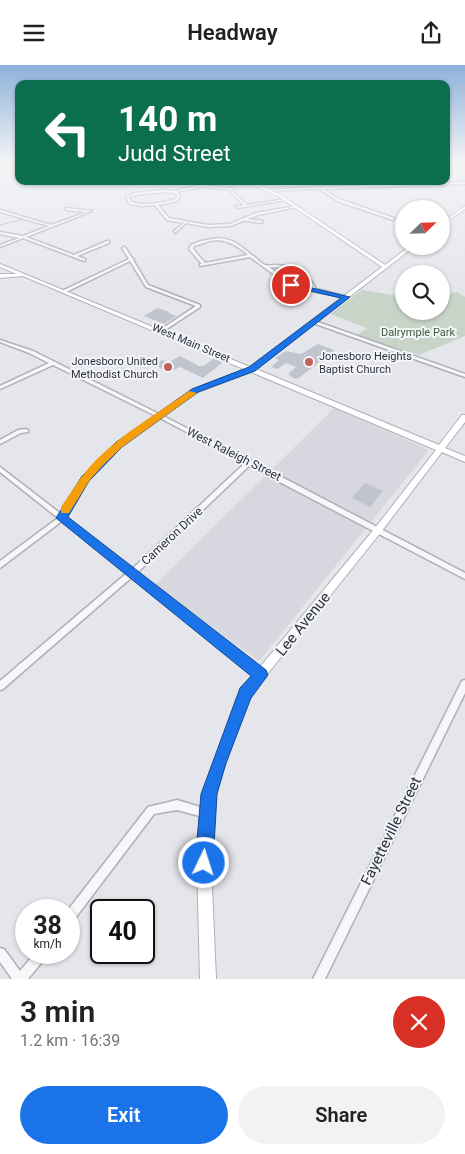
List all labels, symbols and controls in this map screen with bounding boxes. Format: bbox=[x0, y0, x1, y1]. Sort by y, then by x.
icon: menu bbox=[20, 19, 48, 47]
icon: share bbox=[417, 19, 445, 47]
text: Headway bbox=[187, 20, 278, 45]
text: 140 m bbox=[118, 99, 217, 140]
icon: left bbox=[35, 100, 100, 165]
text: Judd Street bbox=[118, 141, 231, 166]
north arrow bbox=[395, 200, 450, 255]
map controls bbox=[395, 200, 450, 320]
pin bbox=[270, 264, 312, 306]
button: search bbox=[395, 265, 450, 320]
icon: arrive bbox=[277, 271, 305, 299]
street label: West Main Street bbox=[150, 321, 232, 365]
park label: Dalrymple Park bbox=[381, 326, 455, 339]
place label: Jonesboro Heights Baptist Church bbox=[319, 350, 412, 376]
place label: Jonesboro United Methodist Church bbox=[71, 355, 158, 381]
marker: Jonesboro Heights Baptist Church bbox=[303, 356, 315, 368]
marker: Jonesboro United Methodist Church bbox=[162, 361, 174, 373]
street label: West Raleigh Street bbox=[184, 424, 284, 484]
street label: Cameron Drive bbox=[138, 504, 206, 568]
street label: Lee Avenue bbox=[272, 588, 334, 659]
street label: Fayetteville Street bbox=[357, 774, 425, 888]
position arrow bbox=[177, 836, 229, 888]
speed limit sign: 40 bbox=[90, 899, 155, 964]
text: 38 bbox=[33, 911, 62, 940]
text: km/h bbox=[33, 937, 62, 951]
text: 3 min bbox=[20, 994, 95, 1029]
button: close bbox=[393, 996, 445, 1048]
text: 1.2 km · 16:39 bbox=[20, 1031, 120, 1050]
button: Exit bbox=[20, 1086, 228, 1144]
button: Share bbox=[238, 1086, 445, 1144]

